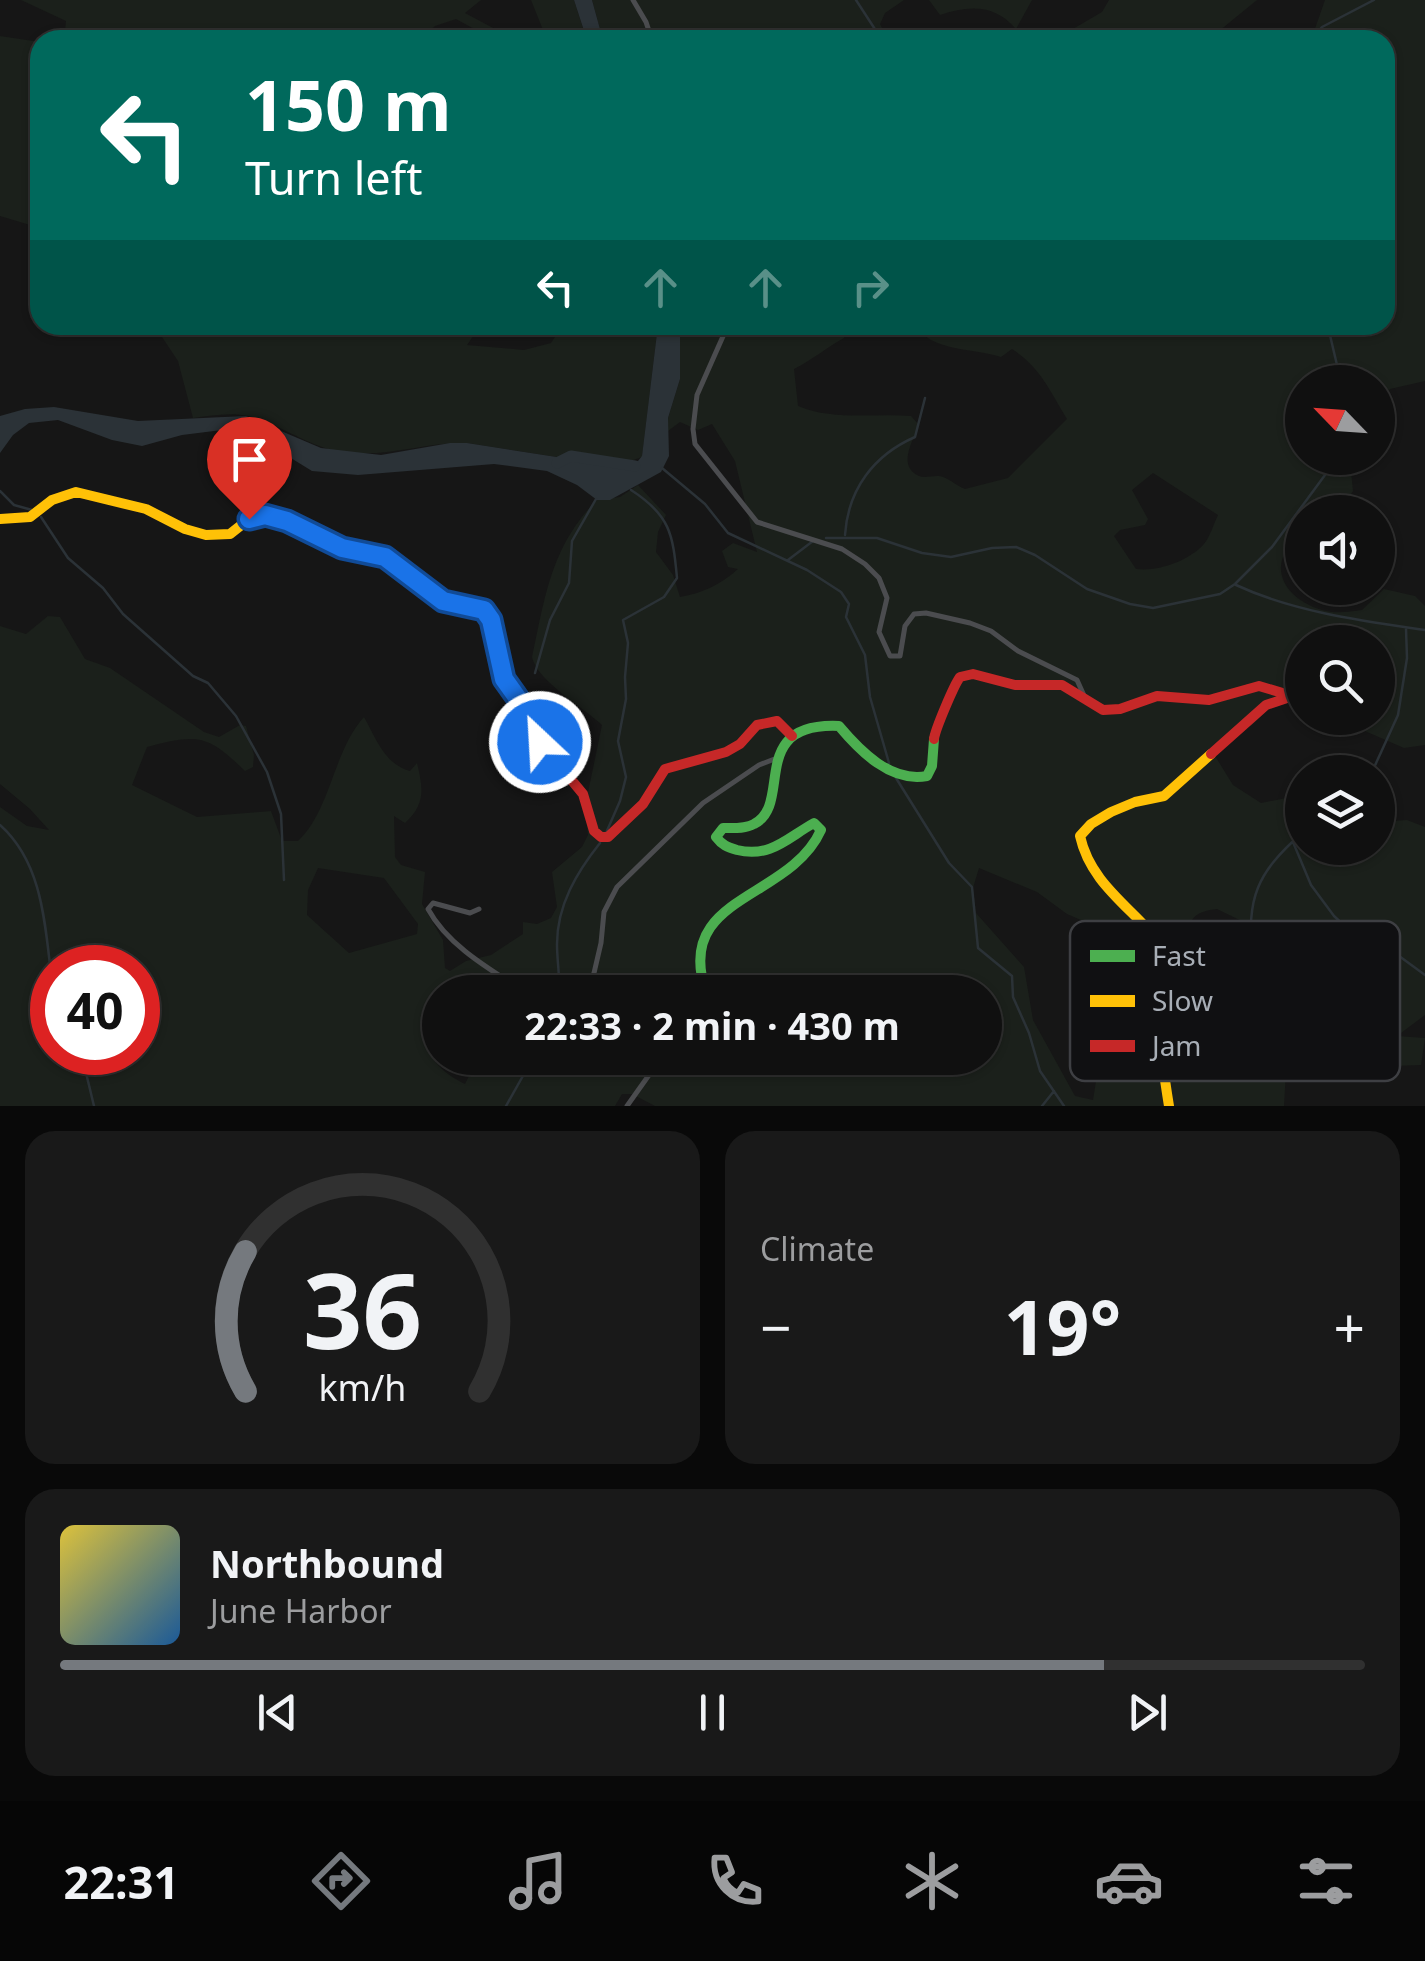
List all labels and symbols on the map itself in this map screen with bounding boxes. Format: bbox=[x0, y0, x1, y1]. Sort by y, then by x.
north arrow bbox=[1285, 365, 1395, 475]
pin bbox=[207, 417, 292, 520]
position arrow bbox=[488, 690, 592, 794]
legend bbox=[1070, 921, 1400, 1081]
text: Fast bbox=[1152, 936, 1206, 974]
speed limit sign: 40 bbox=[30, 945, 160, 1075]
text: Slow bbox=[1152, 981, 1213, 1019]
text: Jam bbox=[1149, 1026, 1202, 1064]

